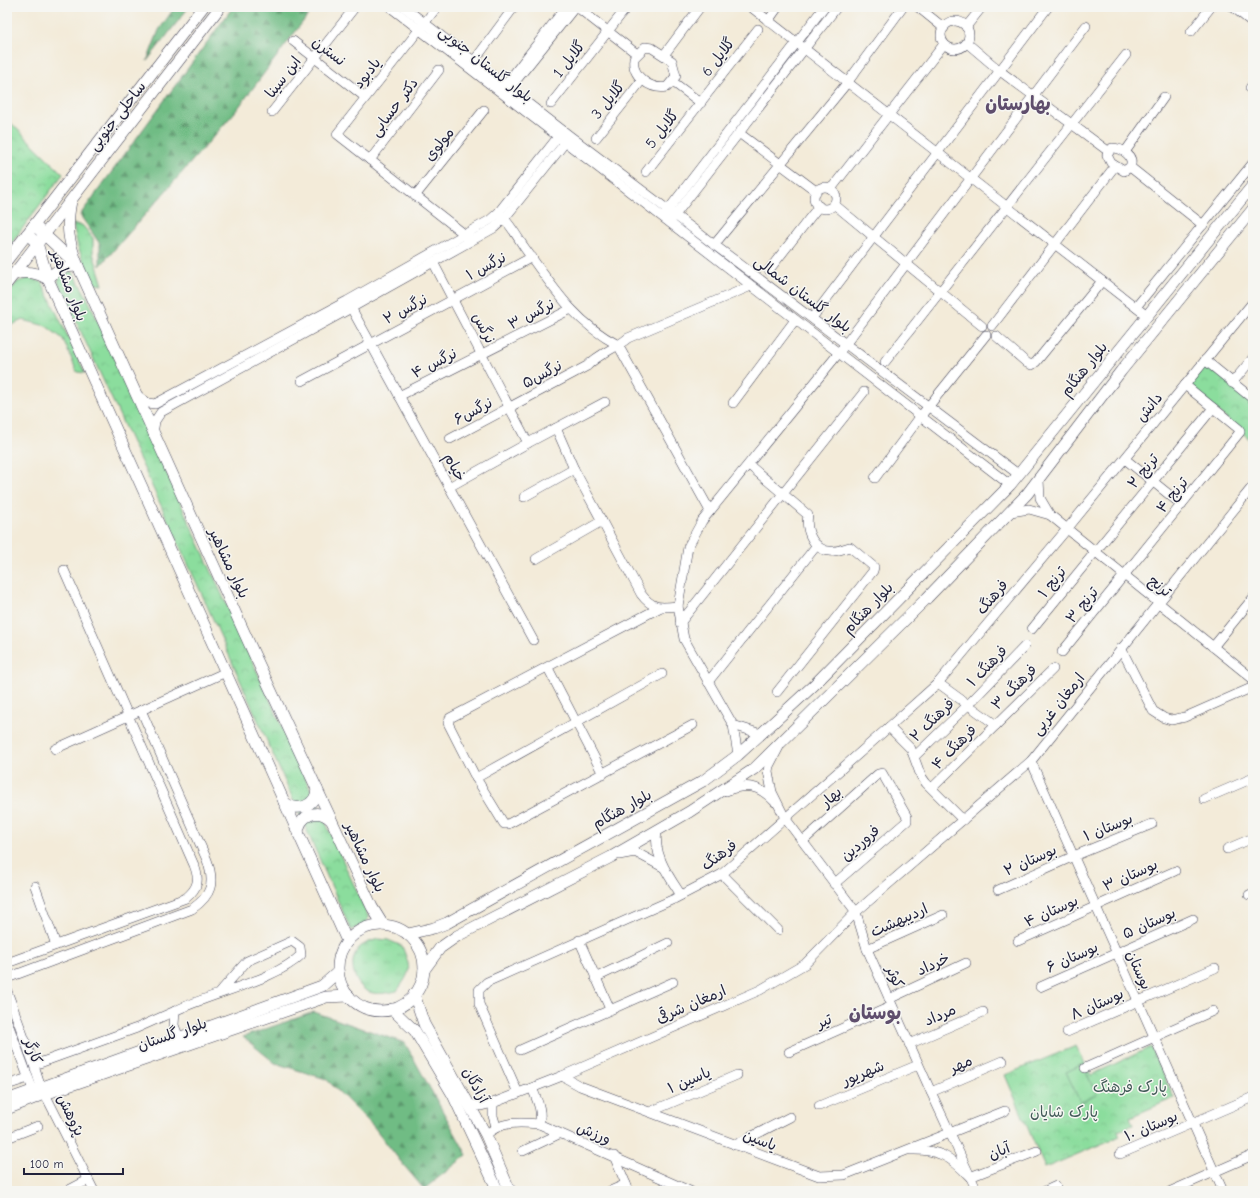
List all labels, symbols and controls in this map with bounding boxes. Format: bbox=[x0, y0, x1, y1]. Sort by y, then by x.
street label: بلوار گلستان جنوبی bbox=[435, 22, 536, 107]
street label: نسترن bbox=[309, 32, 349, 70]
street label: گلایل 6 bbox=[697, 34, 739, 80]
street label: گلایل 1 bbox=[549, 37, 589, 81]
street label: ابن سینا bbox=[261, 53, 305, 101]
street label: یادبود bbox=[349, 54, 385, 92]
street label: دکتر حسابی bbox=[366, 74, 423, 140]
street label: گلایل 3 bbox=[587, 77, 629, 123]
street label: ساحلی جنوبی bbox=[84, 78, 150, 155]
district label: بهارستان bbox=[985, 93, 1051, 116]
street label: گلایل 5 bbox=[641, 106, 683, 152]
street label: مولوی bbox=[420, 124, 458, 164]
street label: بلوار مشاهیر bbox=[46, 244, 91, 324]
street label: نرگس ۱ bbox=[463, 248, 509, 284]
street label: بلوار گلستان شمالی bbox=[750, 252, 855, 337]
street label: نرگس ۲ bbox=[380, 290, 430, 328]
street label: نرگس ۳ bbox=[505, 295, 557, 333]
street label: نرگس bbox=[468, 310, 500, 346]
street label: بلوار هنگام bbox=[1057, 338, 1113, 401]
street label: نرگس ۴ bbox=[408, 344, 460, 382]
street label: نرگس۵ bbox=[519, 356, 565, 392]
street label: دانش bbox=[1132, 389, 1166, 425]
street label: نرگس۶ bbox=[451, 393, 495, 429]
street label: خیام bbox=[438, 450, 470, 485]
street label: ترنج ۲ bbox=[1124, 450, 1164, 493]
street label: ترنج ۴ bbox=[1152, 473, 1193, 517]
street label: بلوار مشاهیر bbox=[204, 523, 253, 601]
street label: ترنج ۱ bbox=[1034, 562, 1071, 602]
street label: ترنج bbox=[1144, 571, 1176, 602]
street label: فرهنگ bbox=[972, 576, 1012, 618]
street label: بلوار هنگام bbox=[839, 578, 898, 639]
street label: ترنج ۳ bbox=[1062, 583, 1103, 627]
street label: فرهنگ ۱ bbox=[963, 642, 1011, 690]
street label: فرهنگ ۳ bbox=[987, 660, 1041, 714]
street label: ارمغان غربی bbox=[1028, 669, 1089, 739]
street label: فرهنگ ۲ bbox=[906, 694, 958, 746]
street label: فرهنگ ۴ bbox=[928, 721, 980, 773]
street label: بهار bbox=[816, 783, 845, 812]
street label: بلوار هنگام bbox=[589, 785, 656, 834]
street label: بوستان ۱ bbox=[1081, 809, 1135, 845]
street label: بلوار مشاهیر bbox=[340, 817, 389, 895]
street label: فروردین bbox=[837, 821, 883, 865]
street label: فرهنگ bbox=[698, 836, 740, 874]
street label: بوستان ۲ bbox=[1001, 840, 1059, 880]
street label: بوستان ۳ bbox=[1100, 855, 1160, 895]
street label: بوستان ۴ bbox=[1021, 891, 1081, 931]
street label: اردیبهشت bbox=[868, 899, 930, 941]
street label: بوستان ۵ bbox=[1120, 903, 1178, 943]
street label: بوستان ۶ bbox=[1043, 938, 1101, 976]
street label: بوستان bbox=[1122, 948, 1156, 992]
street label: خرداد bbox=[914, 949, 952, 979]
street label: کوثر bbox=[881, 961, 908, 991]
street label: ارمغان شرقی bbox=[652, 979, 729, 1027]
street label: بوستان ۸ bbox=[1068, 984, 1126, 1024]
street label: مرداد bbox=[921, 1000, 959, 1030]
district label: بوستان bbox=[849, 1002, 901, 1025]
street label: تیر bbox=[812, 1009, 835, 1033]
street label: بلوار گلستان bbox=[135, 1014, 209, 1054]
street label: کارگر bbox=[19, 1033, 46, 1067]
street label: مهر bbox=[945, 1051, 975, 1078]
street label: شهریور bbox=[838, 1056, 887, 1090]
street label: یاسین ۱ bbox=[665, 1063, 713, 1097]
street label: آزادگان bbox=[459, 1064, 494, 1107]
park label: پارک فرهنگ bbox=[1093, 1078, 1167, 1097]
street label: پژوهش bbox=[52, 1091, 89, 1139]
park label: پارک شایان bbox=[1030, 1103, 1098, 1122]
street label: بوستان ۱۰ bbox=[1122, 1107, 1180, 1145]
street label: ورزش bbox=[574, 1118, 614, 1148]
street label: یاسین bbox=[741, 1125, 779, 1155]
street label: آبان bbox=[986, 1138, 1014, 1163]
scale bar bbox=[24, 1150, 123, 1176]
text: 100 m bbox=[30, 1157, 63, 1171]

